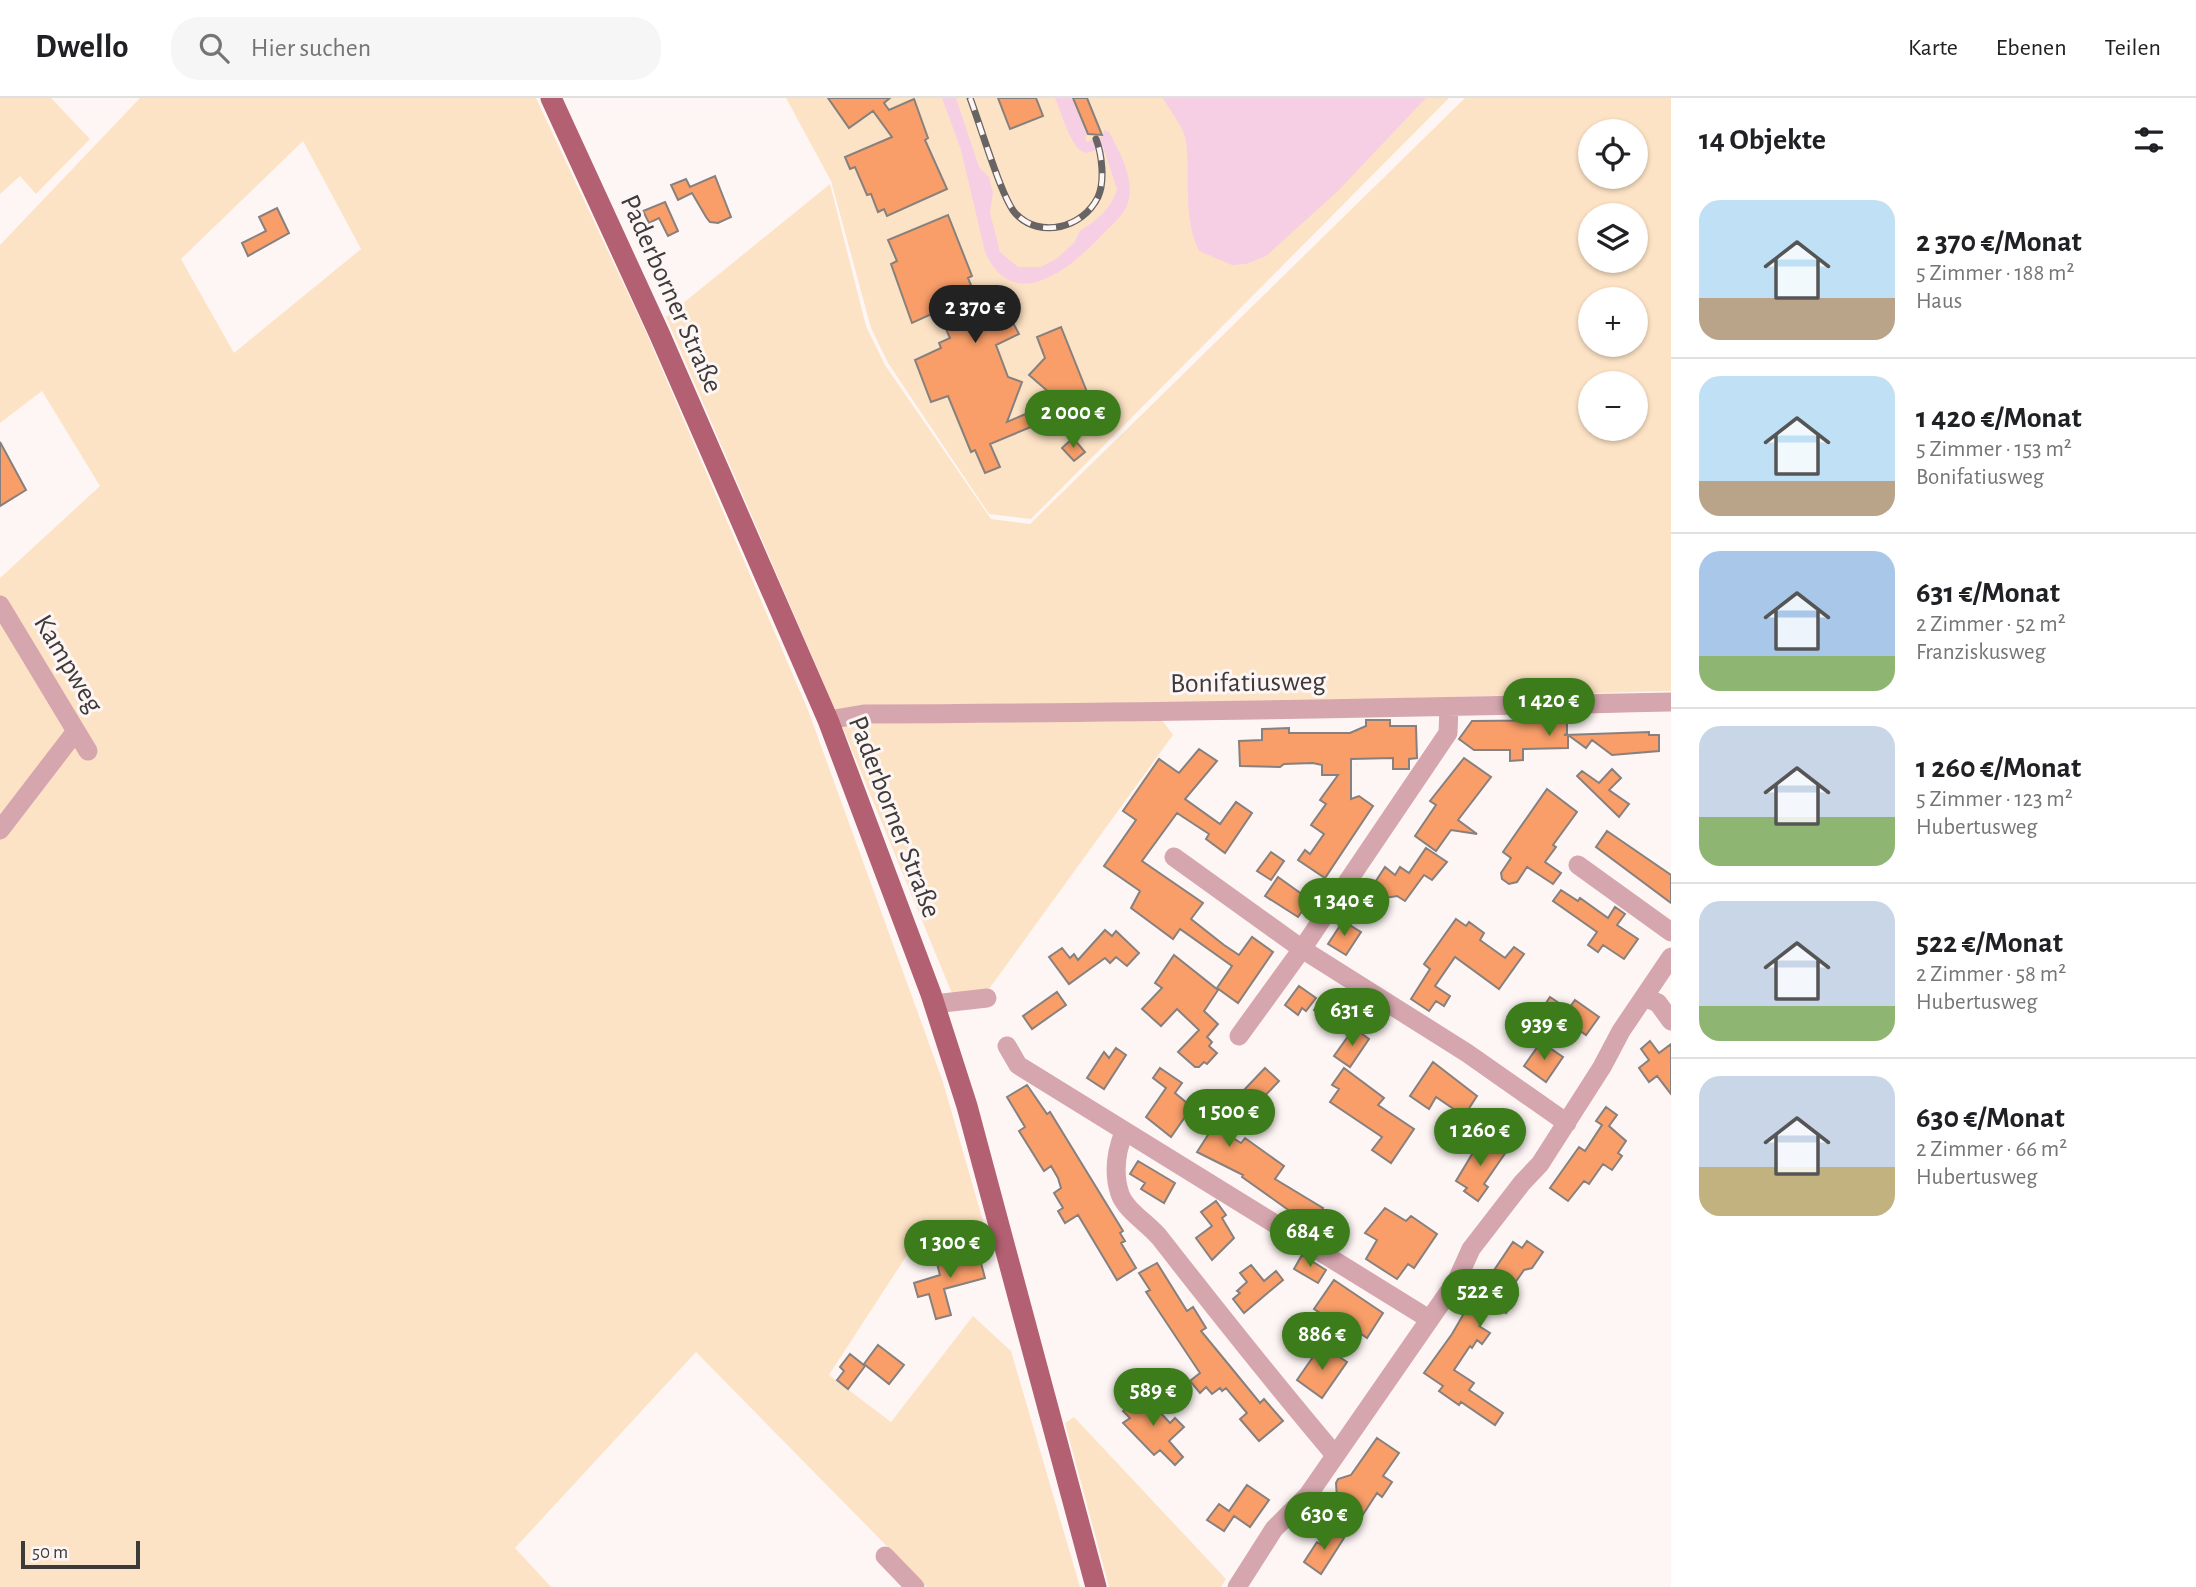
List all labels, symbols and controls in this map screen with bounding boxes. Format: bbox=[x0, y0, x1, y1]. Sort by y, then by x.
search box bbox=[171, 17, 661, 80]
icon: search bbox=[195, 29, 233, 67]
text: Dwello bbox=[35, 31, 129, 64]
text: Hier suchen bbox=[251, 35, 371, 61]
text: Karte bbox=[1908, 36, 1958, 60]
text: Ebenen bbox=[1996, 36, 2067, 60]
text: Teilen bbox=[2105, 36, 2161, 60]
map controls bbox=[1578, 119, 1648, 441]
button: locate bbox=[1578, 119, 1648, 189]
icon: filters bbox=[2130, 121, 2168, 159]
text: 14 Objekte bbox=[1699, 125, 1826, 155]
street label: Paderborner Straße bbox=[615, 191, 727, 397]
button: layers bbox=[1578, 203, 1648, 273]
text: 2 370 €/Monat bbox=[1916, 227, 2082, 257]
icon: home bbox=[1755, 228, 1839, 312]
text: 5 Zimmer · 188 m² bbox=[1916, 262, 2075, 285]
pin: 2 370 € bbox=[910, 286, 1040, 345]
button: + bbox=[1578, 287, 1648, 357]
text: Haus bbox=[1916, 290, 1962, 313]
text: 2 370 € bbox=[945, 296, 1005, 319]
button: − bbox=[1578, 371, 1648, 441]
pin: 2 000 € bbox=[1008, 390, 1138, 450]
text: 2 000 € bbox=[1041, 401, 1105, 424]
text: 1 420 €/Monat bbox=[1916, 403, 2082, 433]
icon: home bbox=[1755, 404, 1839, 488]
text: 5 Zimmer · 153 m² bbox=[1916, 438, 2072, 461]
text: Bonifatiusweg bbox=[1916, 466, 2044, 489]
text: 631 €/Monat bbox=[1916, 578, 2060, 608]
icon: home bbox=[1755, 579, 1839, 663]
street label: Kampweg bbox=[28, 610, 108, 718]
text: 2 Zimmer · 52 m² bbox=[1916, 613, 2066, 636]
text: Franziskusweg bbox=[1916, 641, 2046, 664]
street label: Bonifatiusweg bbox=[1170, 668, 1326, 698]
pin: 1 420 € bbox=[1484, 678, 1614, 738]
text: 1 420 € bbox=[1519, 689, 1579, 712]
street label: Paderborner Straße bbox=[843, 712, 945, 922]
text: 1 260 €/Monat bbox=[1916, 753, 2081, 783]
icon: home bbox=[1755, 754, 1839, 838]
text: 5 Zimmer · 123 m² bbox=[1916, 788, 2073, 811]
text: Hubertusweg bbox=[1916, 816, 2037, 839]
pin: 1 340 € bbox=[1279, 878, 1409, 938]
text: 1 340 € bbox=[1314, 889, 1374, 912]
text: 522 €/Monat bbox=[1916, 928, 2063, 958]
icon: home bbox=[1755, 929, 1839, 1013]
text: 2 Zimmer · 58 m² bbox=[1916, 963, 2066, 986]
pin: 631 € bbox=[1303, 988, 1401, 1048]
text: Hubertusweg bbox=[1916, 991, 2037, 1014]
text: 631 € bbox=[1330, 999, 1374, 1022]
pin: 939 € bbox=[1495, 1002, 1593, 1062]
text: 939 € bbox=[1521, 1013, 1567, 1036]
pin: 1 500 € bbox=[1164, 1090, 1294, 1149]
text: 1 500 € bbox=[1199, 1100, 1259, 1123]
text: 630 €/Monat bbox=[1916, 1103, 2065, 1133]
icon: home bbox=[1755, 1104, 1839, 1188]
pin: 1 260 € bbox=[1415, 1108, 1545, 1168]
text: 1 260 € bbox=[1450, 1119, 1510, 1142]
text: 2 Zimmer · 66 m² bbox=[1916, 1138, 2067, 1161]
text: Hubertusweg bbox=[1916, 1166, 2037, 1189]
pin: 684 € bbox=[1261, 1210, 1359, 1269]
pin: 1 300 € bbox=[885, 1220, 1015, 1280]
text: 684 € bbox=[1286, 1220, 1334, 1243]
text: 1 300 € bbox=[920, 1231, 980, 1254]
pin: 522 € bbox=[1431, 1270, 1529, 1329]
text: 522 € bbox=[1457, 1280, 1503, 1303]
pin: 886 € bbox=[1273, 1312, 1371, 1372]
text: 886 € bbox=[1298, 1323, 1346, 1346]
pin: 589 € bbox=[1104, 1368, 1202, 1428]
text: 589 € bbox=[1130, 1379, 1176, 1402]
pin: 630 € bbox=[1275, 1492, 1373, 1552]
text: 630 € bbox=[1300, 1503, 1348, 1526]
scale bar bbox=[21, 1538, 140, 1570]
text: 50 m bbox=[32, 1543, 68, 1562]

